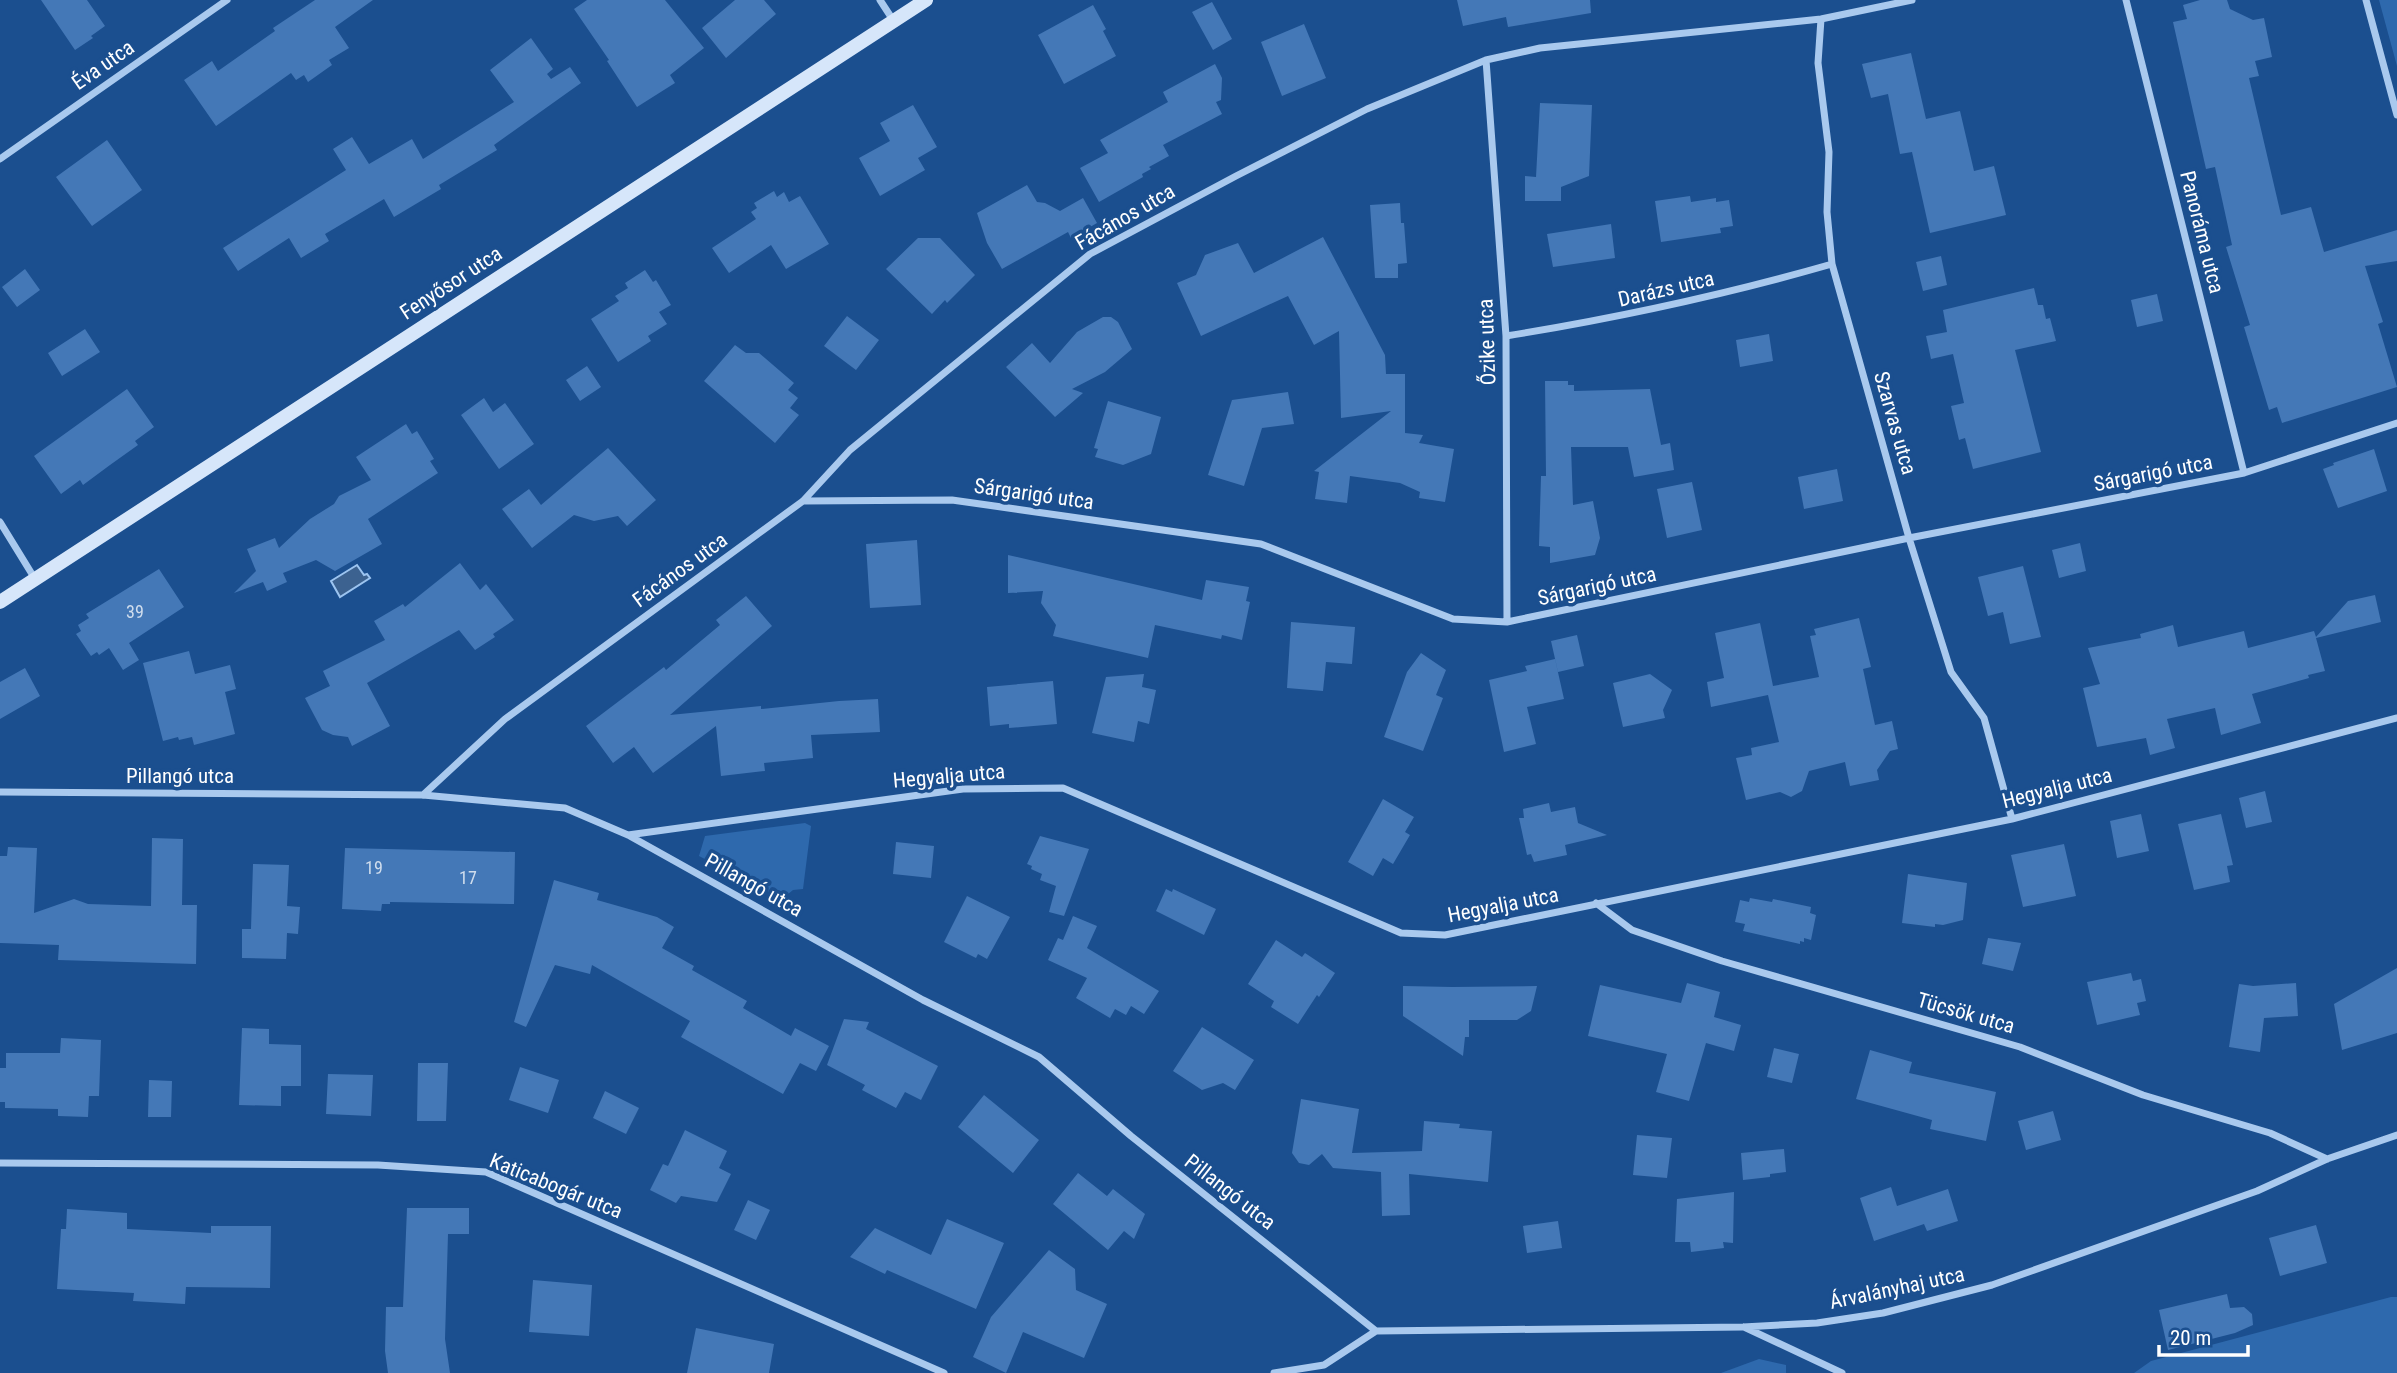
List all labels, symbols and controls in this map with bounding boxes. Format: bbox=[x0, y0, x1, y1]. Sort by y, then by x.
street label: Éva utca bbox=[67, 35, 139, 95]
street label: Panoráma utca bbox=[2175, 168, 2229, 296]
street label: Fácános utca bbox=[1071, 179, 1179, 255]
street label: Fenyősor utca bbox=[396, 241, 506, 325]
street label: Darázs utca bbox=[1616, 266, 1716, 312]
street label: Őzike utca bbox=[1473, 298, 1501, 386]
street label: Szarvas utca bbox=[1869, 369, 1921, 477]
street label: Sárgarigó utca bbox=[2091, 450, 2215, 496]
street label: Sárgarigó utca bbox=[973, 474, 1095, 514]
street label: Fácános utca bbox=[628, 528, 732, 612]
street label: Sárgarigó utca bbox=[1536, 562, 1658, 610]
house number: 39 bbox=[126, 601, 144, 622]
street label: Hegyalja utca bbox=[892, 759, 1006, 793]
street label: Hegyalja utca bbox=[2000, 763, 2114, 813]
street label: Pillangó utca bbox=[126, 764, 234, 788]
street label: Pillangó utca bbox=[701, 848, 807, 922]
house number: 19 bbox=[365, 857, 383, 878]
house number: 17 bbox=[459, 867, 477, 888]
street label: Hegyalja utca bbox=[1446, 882, 1560, 928]
street label: Tücsök utca bbox=[1914, 988, 2018, 1038]
street label: Katicabogár utca bbox=[486, 1148, 626, 1224]
street label: Pillangó utca bbox=[1180, 1149, 1280, 1235]
street label: Árvalányhaj utca bbox=[1827, 1262, 1967, 1314]
scale bar bbox=[2159, 1314, 2248, 1358]
text: 20 m bbox=[2170, 1326, 2211, 1350]

